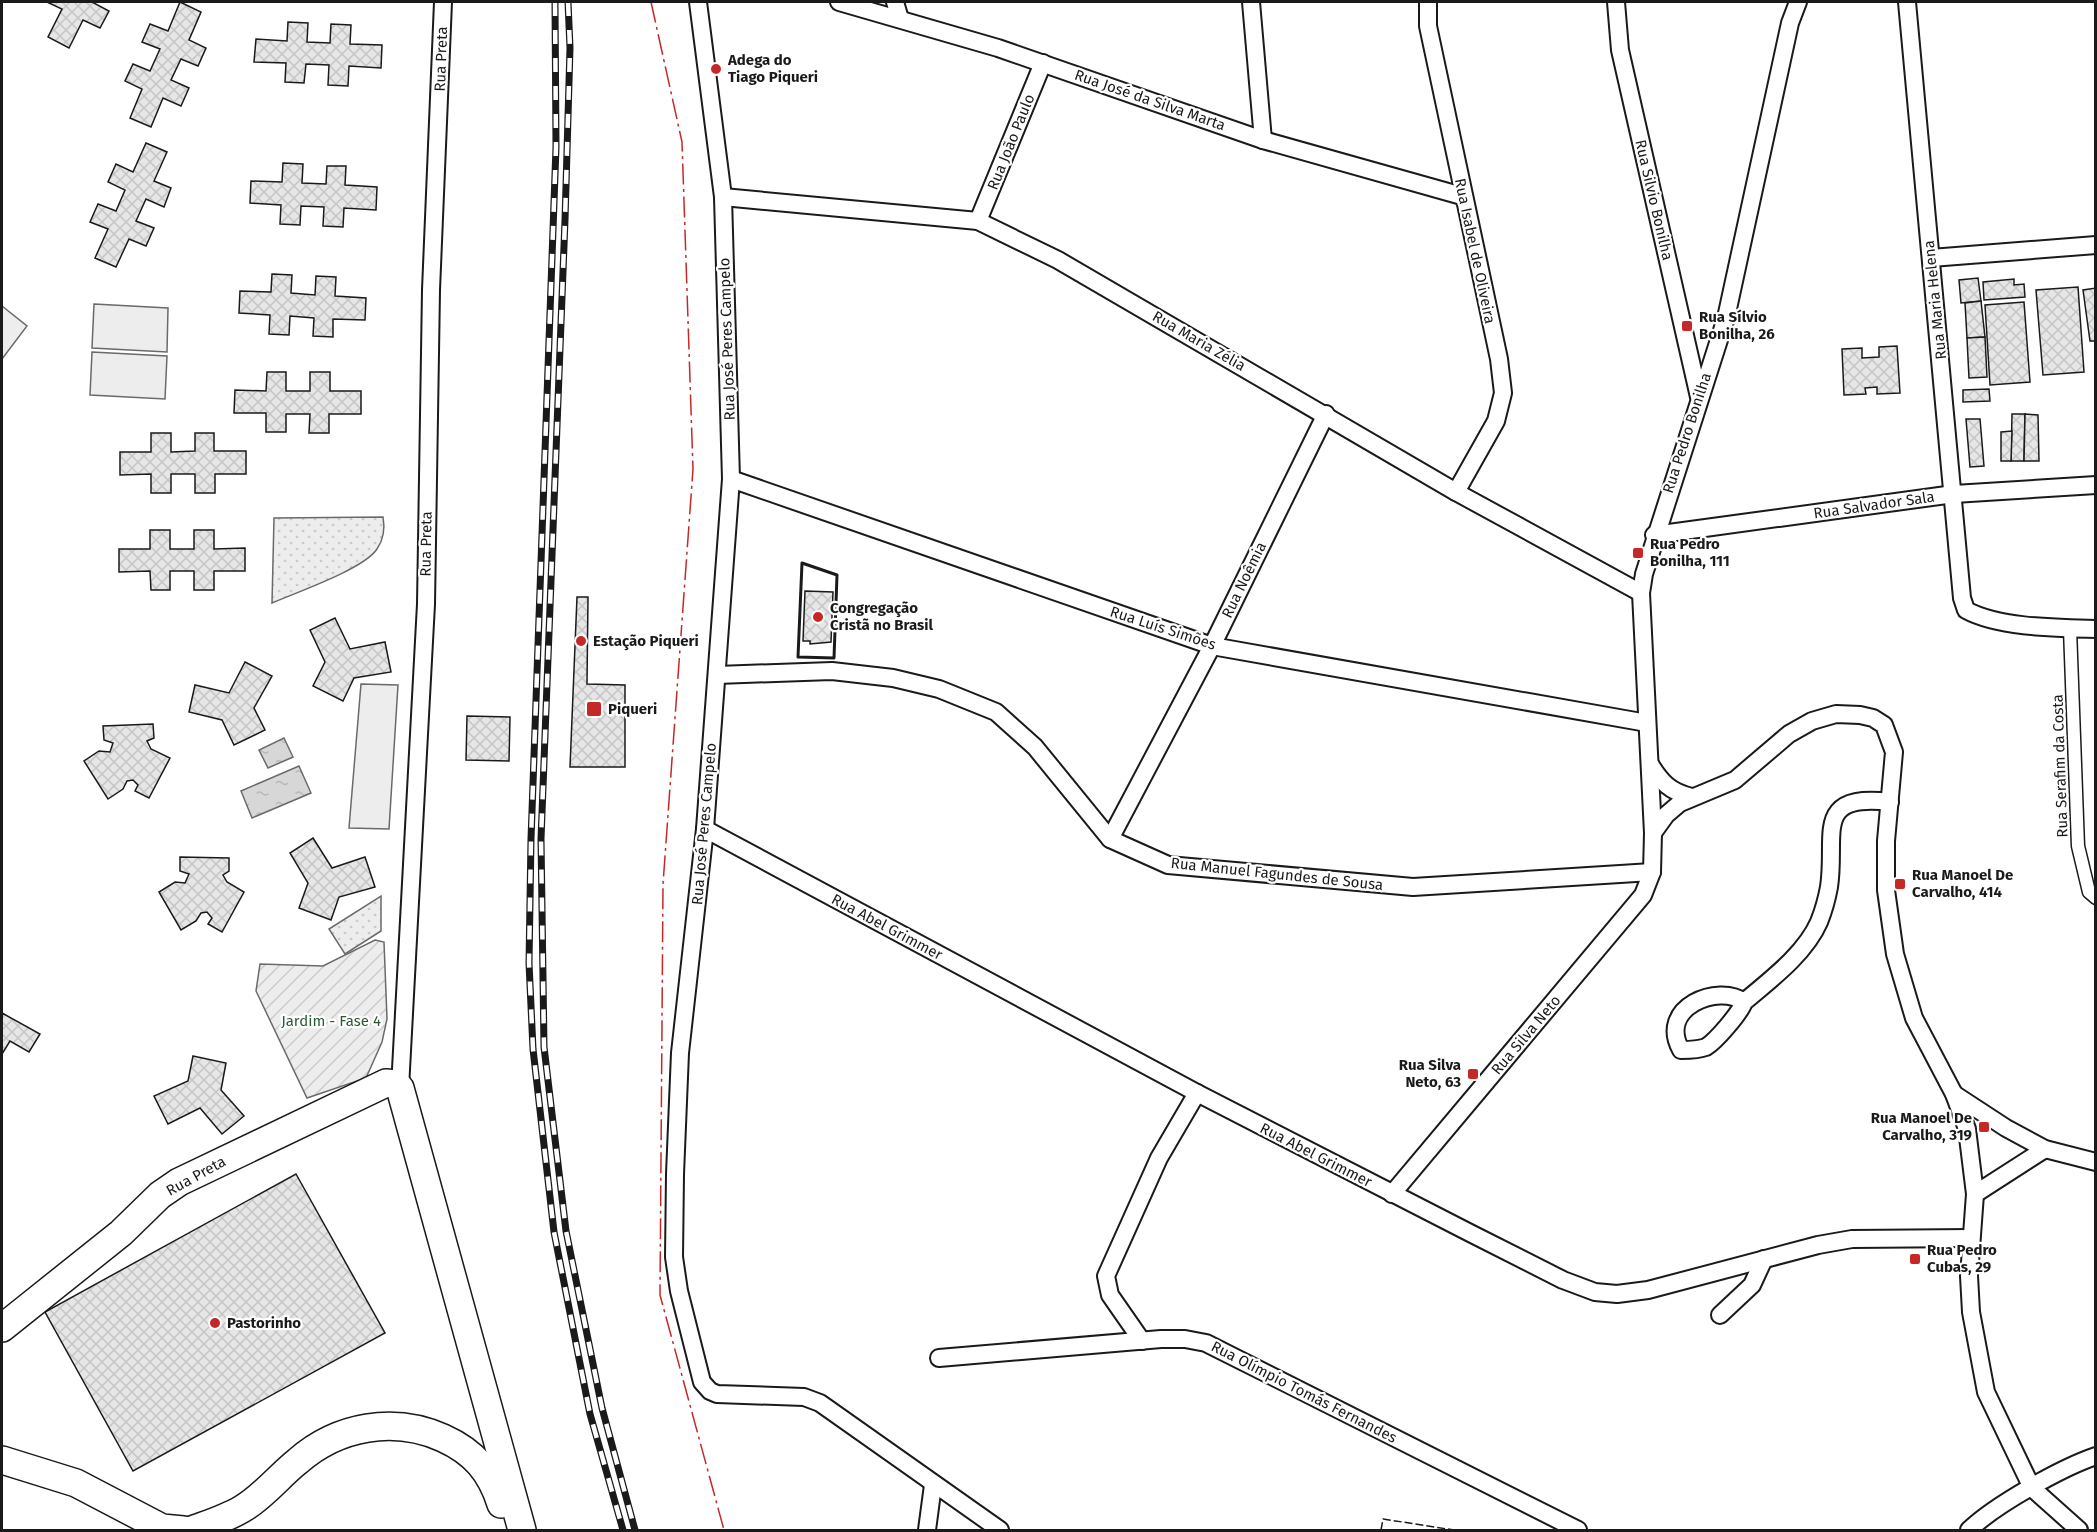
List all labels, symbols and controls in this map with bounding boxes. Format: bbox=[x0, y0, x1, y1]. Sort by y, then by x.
street label: Rua Preta bbox=[431, 26, 451, 92]
place label: Adega do Tiago Piqueri bbox=[727, 51, 818, 86]
marker: Adega do Tiago Piqueri bbox=[709, 62, 723, 76]
street label: Rua José da Silva Marta bbox=[1072, 66, 1228, 134]
street label: Rua João Paulo bbox=[984, 91, 1038, 193]
street label: Rua Silvio Bonilha bbox=[1631, 138, 1677, 262]
street label: Rua Isabel de Oliveira bbox=[1451, 177, 1499, 325]
street label: Rua Maria Helena bbox=[1920, 240, 1950, 360]
street label: Rua José Peres Campelo bbox=[715, 257, 739, 421]
street label: Rua Maria Zélia bbox=[1149, 307, 1249, 375]
place label: Rua Sílvio Bonilha, 26 bbox=[1699, 308, 1775, 343]
marker: Rua Sílvio Bonilha, 26 bbox=[1680, 319, 1694, 333]
street label: Rua Pedro Bonilha bbox=[1659, 370, 1715, 496]
street label: Rua Salvador Sala bbox=[1812, 488, 1936, 522]
street label: Rua Preta bbox=[416, 511, 436, 577]
place label: Rua Pedro Bonilha, 111 bbox=[1650, 535, 1730, 570]
street label: Rua Noêmia bbox=[1218, 539, 1270, 621]
marker: Rua Pedro Bonilha, 111 bbox=[1631, 546, 1645, 560]
place label: Congregação Cristã no Brasil bbox=[830, 599, 934, 634]
street label: Rua Luís Simões bbox=[1108, 602, 1218, 654]
marker: Congregação Cristã no Brasil bbox=[811, 610, 825, 624]
place label: Estação Piqueri bbox=[593, 632, 699, 651]
marker: Estação Piqueri bbox=[574, 634, 588, 648]
street label: Rua Serafim da Costa bbox=[2048, 694, 2072, 838]
marker: Piqueri bbox=[585, 700, 603, 718]
place label: Piqueri bbox=[608, 700, 657, 718]
street label: Rua José Peres Campelo bbox=[688, 742, 720, 906]
street label: Rua Manuel Fagundes de Sousa bbox=[1170, 854, 1384, 894]
place label: Rua Manoel De Carvalho, 414 bbox=[1912, 866, 2013, 901]
marker: Rua Manoel De Carvalho, 414 bbox=[1893, 877, 1907, 891]
street label: Rua Abel Grimmer bbox=[828, 890, 946, 964]
street label: Rua Silva Neto bbox=[1488, 992, 1564, 1078]
park label: Jardim - Fase 4 bbox=[281, 1012, 381, 1030]
place label: Rua Silva Neto, 63 bbox=[1399, 1056, 1461, 1091]
marker: Rua Silva Neto, 63 bbox=[1466, 1067, 1480, 1081]
place label: Rua Manoel De Carvalho, 319 bbox=[1871, 1109, 1972, 1144]
street label: Rua Abel Grimmer bbox=[1257, 1119, 1375, 1191]
marker: Rua Manoel De Carvalho, 319 bbox=[1977, 1120, 1991, 1134]
street label: Rua Preta bbox=[163, 1152, 229, 1200]
place label: Rua Pedro Cubas, 29 bbox=[1927, 1241, 1997, 1276]
marker: Rua Pedro Cubas, 29 bbox=[1908, 1252, 1922, 1266]
place label: Pastorinho bbox=[227, 1314, 301, 1332]
marker: Pastorinho bbox=[208, 1316, 222, 1330]
street label: Rua Olímpio Tomás Fernandes bbox=[1208, 1337, 1400, 1447]

